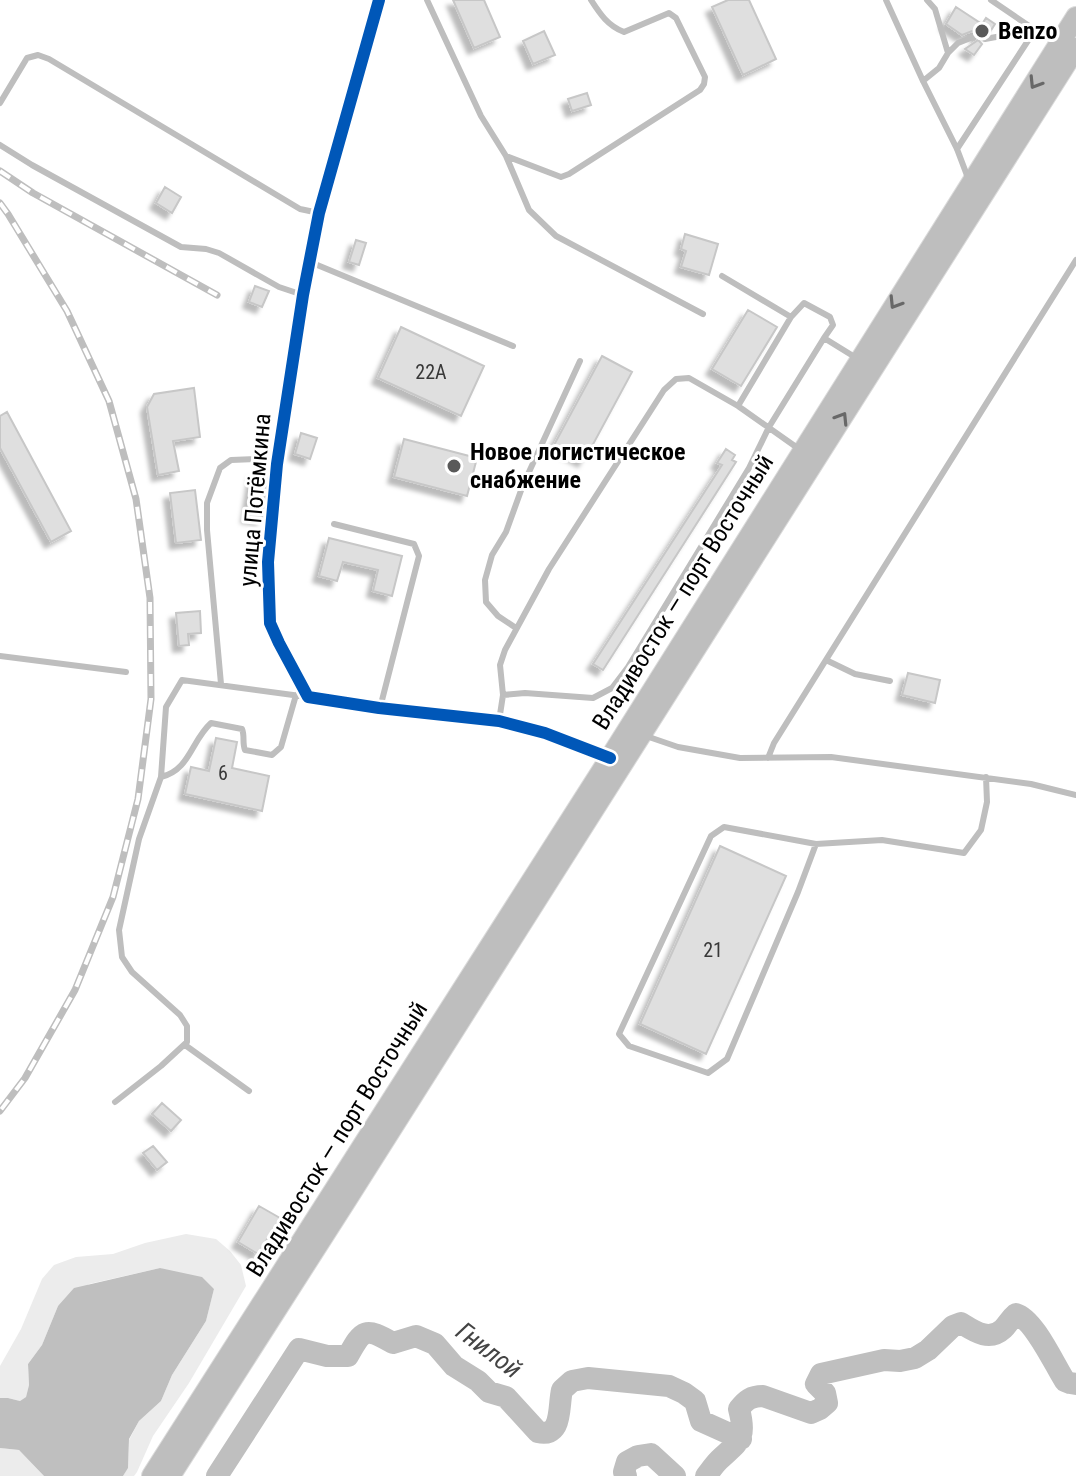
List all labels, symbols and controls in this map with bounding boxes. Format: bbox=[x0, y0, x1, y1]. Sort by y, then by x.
place label: Benzo bbox=[998, 17, 1057, 45]
marker: Benzo bbox=[973, 22, 991, 40]
one-way arrow bbox=[1029, 74, 1044, 89]
one-way arrow bbox=[890, 294, 905, 309]
house number: 22А bbox=[415, 360, 447, 384]
street label: улица Потёмкина bbox=[233, 412, 277, 588]
one-way arrow bbox=[833, 412, 848, 426]
place label: Новое логистическое снабжение bbox=[470, 438, 686, 494]
street label: Владивосток — порт Восточный bbox=[587, 449, 779, 735]
marker: Новое логистическое снабжение bbox=[445, 457, 463, 475]
house number: 6 bbox=[218, 761, 228, 785]
house number: 21 bbox=[703, 938, 723, 962]
street label: Владивосток — порт Восточный bbox=[241, 996, 433, 1282]
water label: Гнилой bbox=[451, 1316, 528, 1384]

